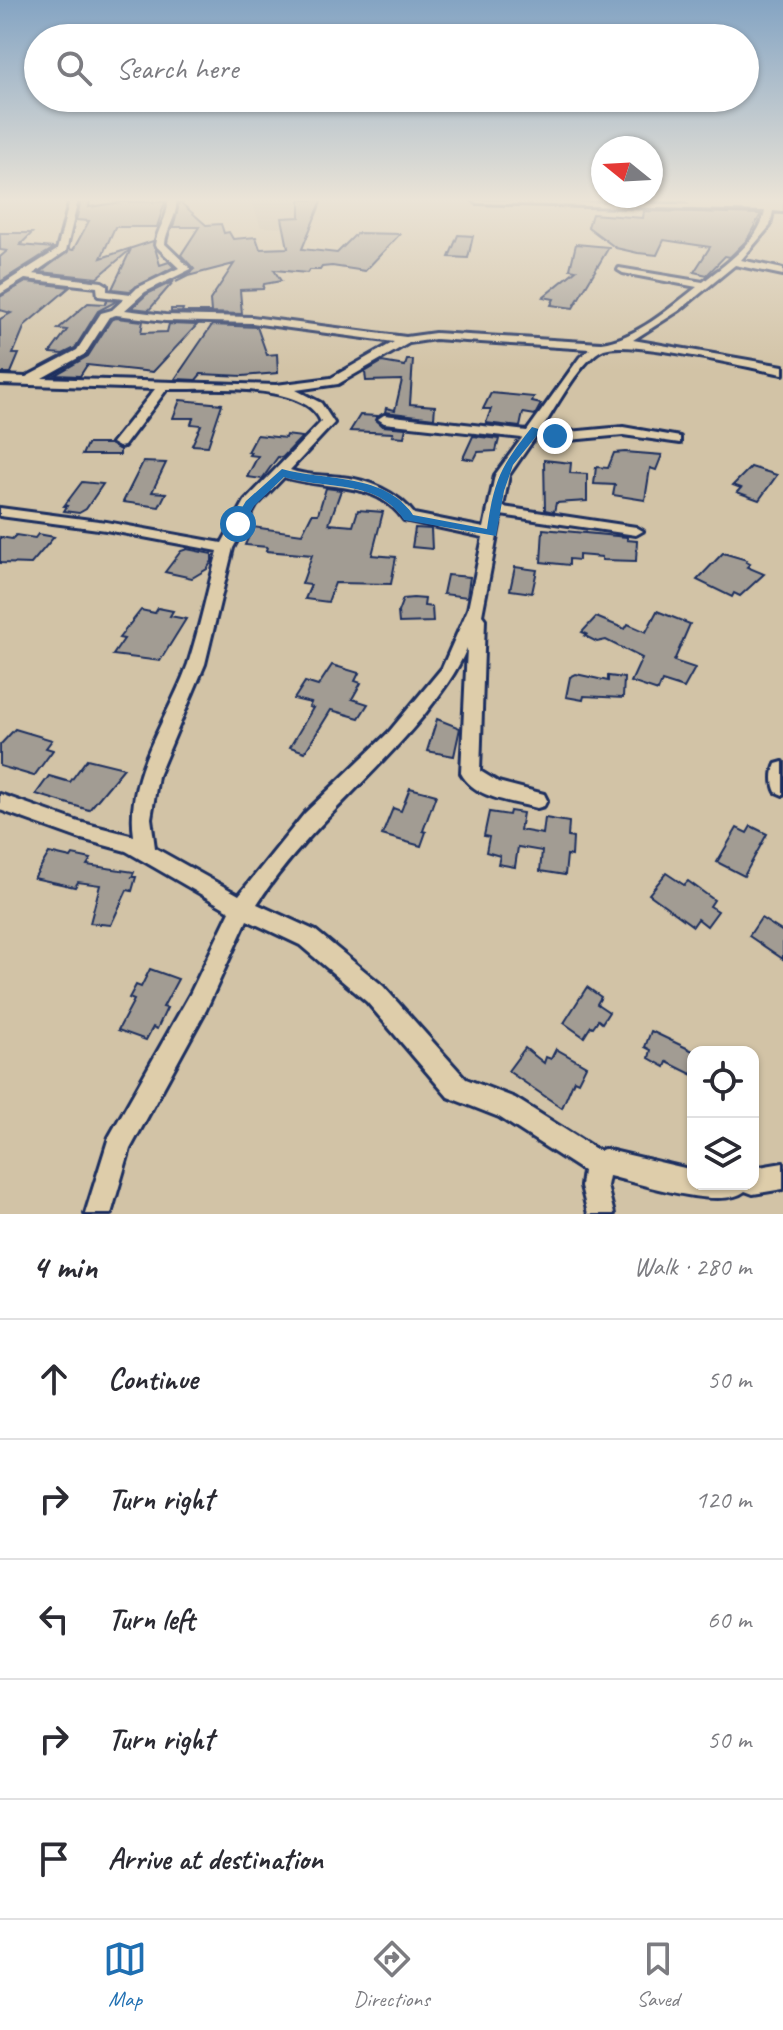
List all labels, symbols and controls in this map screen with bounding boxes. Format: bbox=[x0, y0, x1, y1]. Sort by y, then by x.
search box bbox=[24, 24, 759, 112]
icon: search bbox=[52, 46, 96, 90]
text: Search here bbox=[116, 49, 238, 87]
north arrow bbox=[591, 136, 663, 208]
route end bbox=[537, 418, 573, 454]
route start bbox=[220, 506, 256, 542]
map controls bbox=[687, 1046, 759, 1190]
button: locate bbox=[687, 1046, 759, 1118]
button: layers bbox=[687, 1118, 759, 1190]
text: 4 min bbox=[32, 1245, 97, 1288]
text: Walk · 280 m bbox=[634, 1250, 751, 1283]
icon: ahead bbox=[32, 1357, 76, 1401]
text: Continue bbox=[108, 1360, 198, 1398]
text: 50 m bbox=[707, 1363, 751, 1396]
icon: right bbox=[32, 1477, 76, 1521]
text: Turn right bbox=[108, 1480, 213, 1518]
text: 120 m bbox=[695, 1483, 751, 1516]
icon: left bbox=[32, 1597, 76, 1641]
text: Turn left bbox=[108, 1600, 195, 1638]
text: 60 m bbox=[707, 1603, 751, 1636]
icon: right bbox=[32, 1717, 76, 1761]
text: Turn right bbox=[108, 1720, 213, 1758]
text: 50 m bbox=[707, 1723, 751, 1756]
icon: arrive bbox=[32, 1837, 76, 1881]
text: Arrive at destination bbox=[108, 1840, 323, 1878]
tab: Map bbox=[103, 1937, 147, 2013]
tab: Directions bbox=[353, 1937, 430, 2013]
tab: Saved bbox=[636, 1937, 680, 2013]

